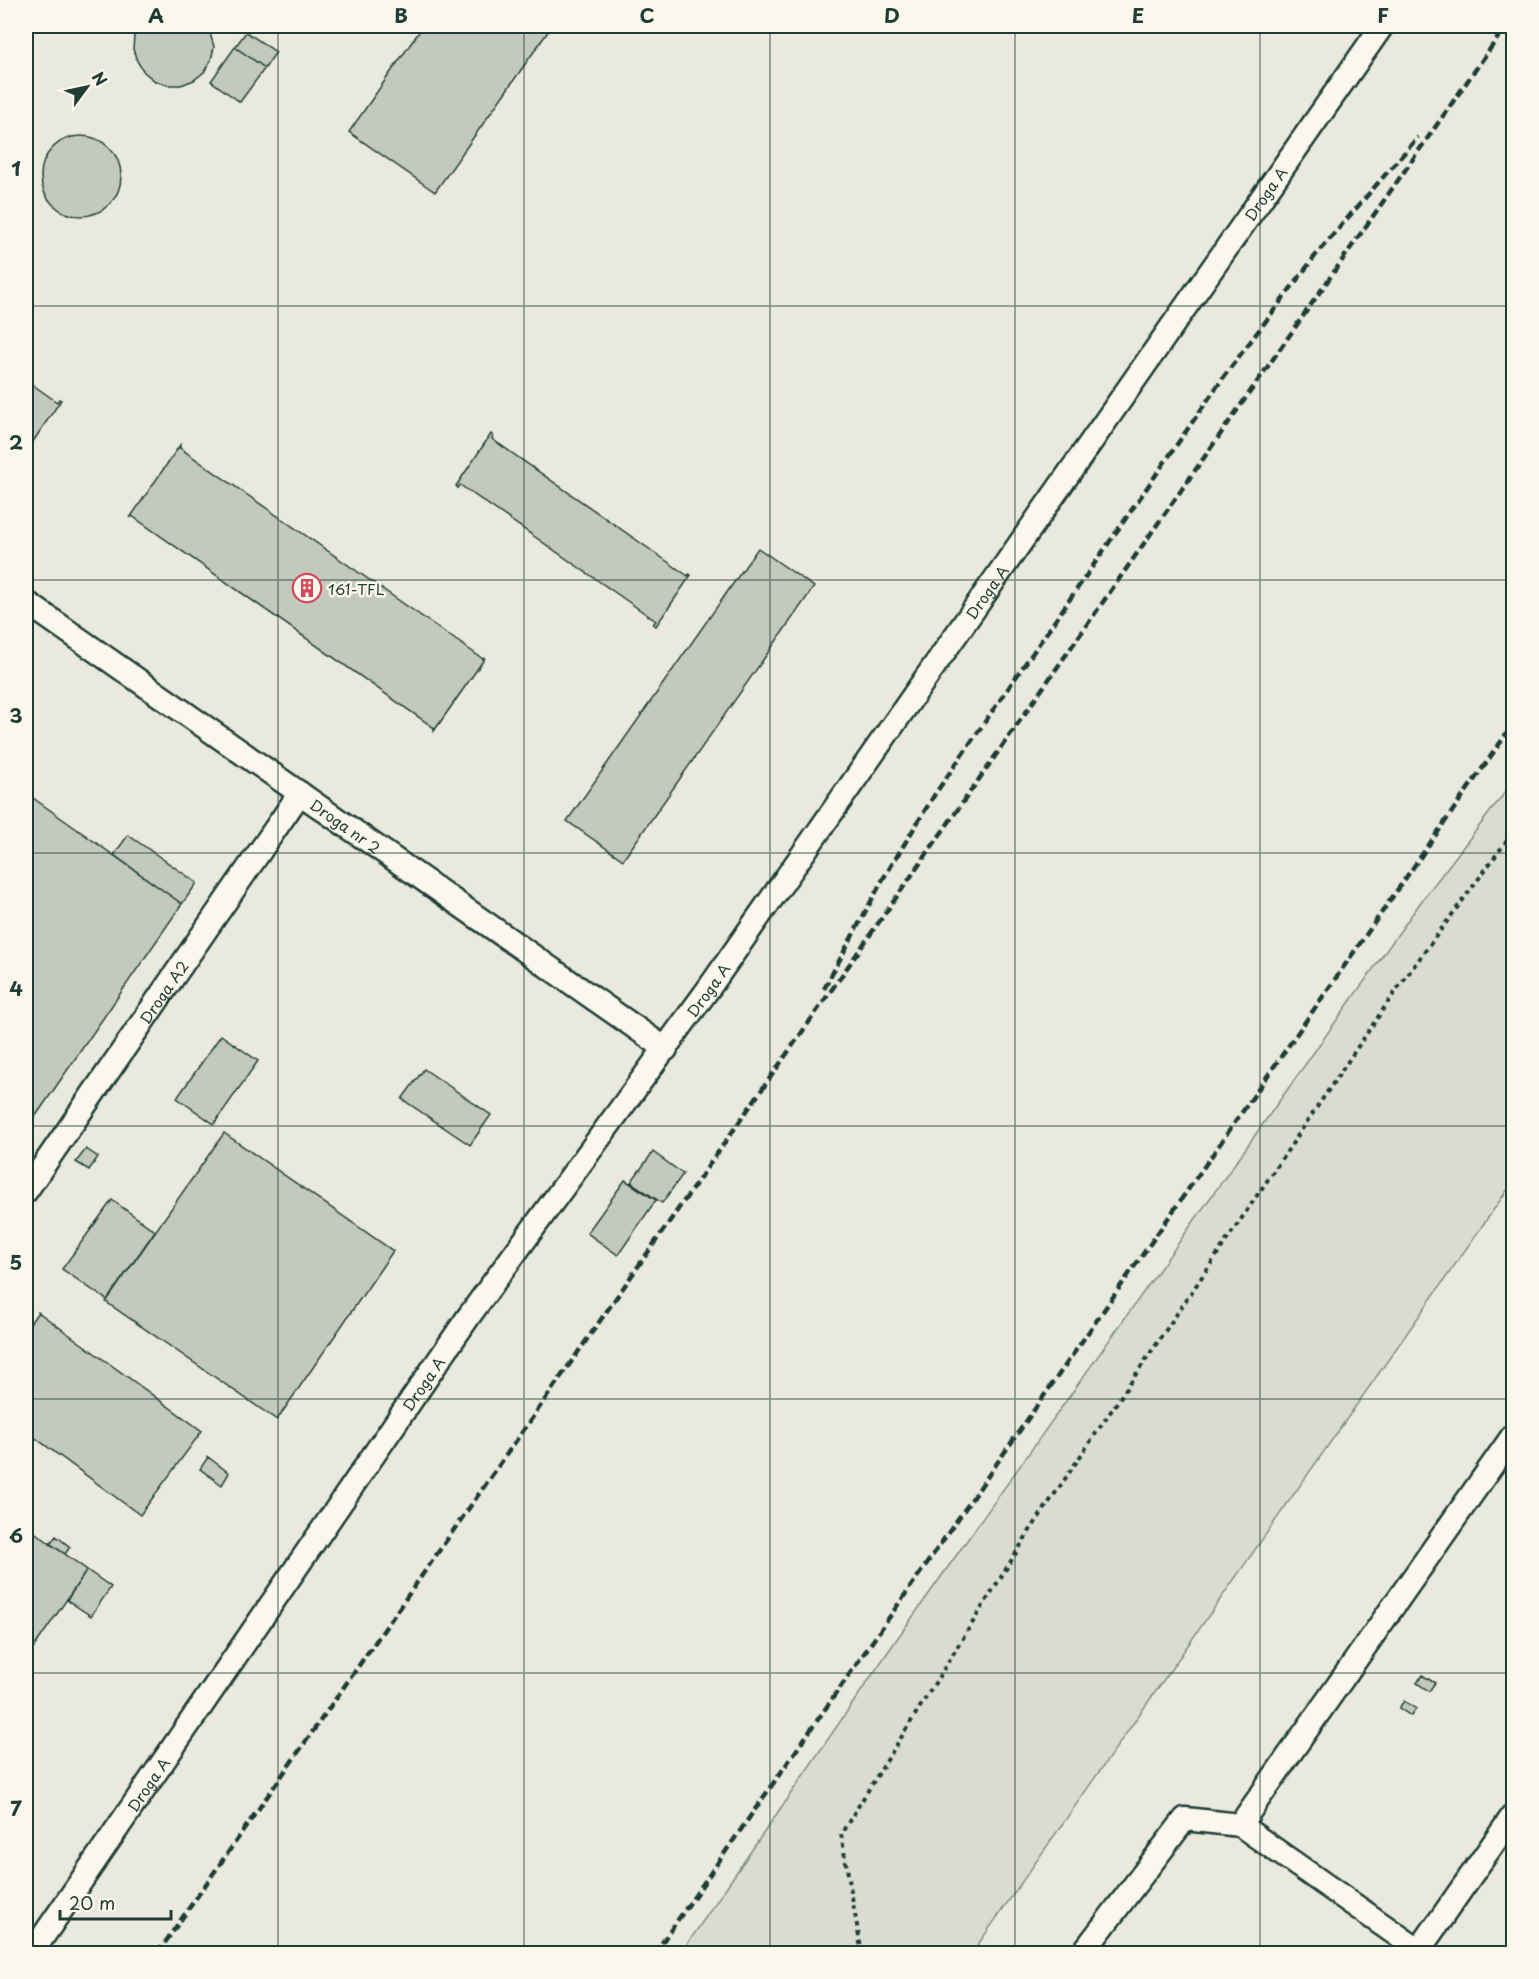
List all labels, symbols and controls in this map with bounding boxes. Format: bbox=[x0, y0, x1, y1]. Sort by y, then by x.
text: A bbox=[148, 0, 164, 30]
text: B bbox=[394, 0, 408, 30]
text: C bbox=[639, 0, 655, 30]
text: D bbox=[884, 0, 900, 30]
text: E bbox=[1132, 0, 1144, 30]
text: F bbox=[1377, 0, 1389, 30]
north arrow bbox=[57, 57, 117, 117]
text: N bbox=[87, 66, 114, 90]
text: 1 bbox=[11, 153, 21, 183]
street label: Droga A bbox=[1238, 162, 1292, 225]
text: 2 bbox=[9, 427, 23, 457]
street label: Droga A bbox=[959, 560, 1013, 623]
building icon: 161-TFL bbox=[291, 572, 323, 604]
place label: 161-TFL bbox=[328, 577, 385, 600]
text: 3 bbox=[9, 700, 23, 730]
street label: Droga nr 2 bbox=[306, 792, 386, 858]
street label: Droga A2 bbox=[133, 955, 193, 1028]
street label: Droga A bbox=[680, 958, 735, 1021]
text: 4 bbox=[9, 973, 23, 1003]
text: 5 bbox=[10, 1247, 22, 1277]
street label: Droga A bbox=[396, 1352, 450, 1415]
text: 6 bbox=[9, 1520, 23, 1550]
street label: Droga A bbox=[121, 1752, 174, 1816]
text: 7 bbox=[10, 1793, 22, 1823]
scale bar bbox=[60, 1883, 171, 1921]
text: 20 m bbox=[69, 1889, 115, 1916]

